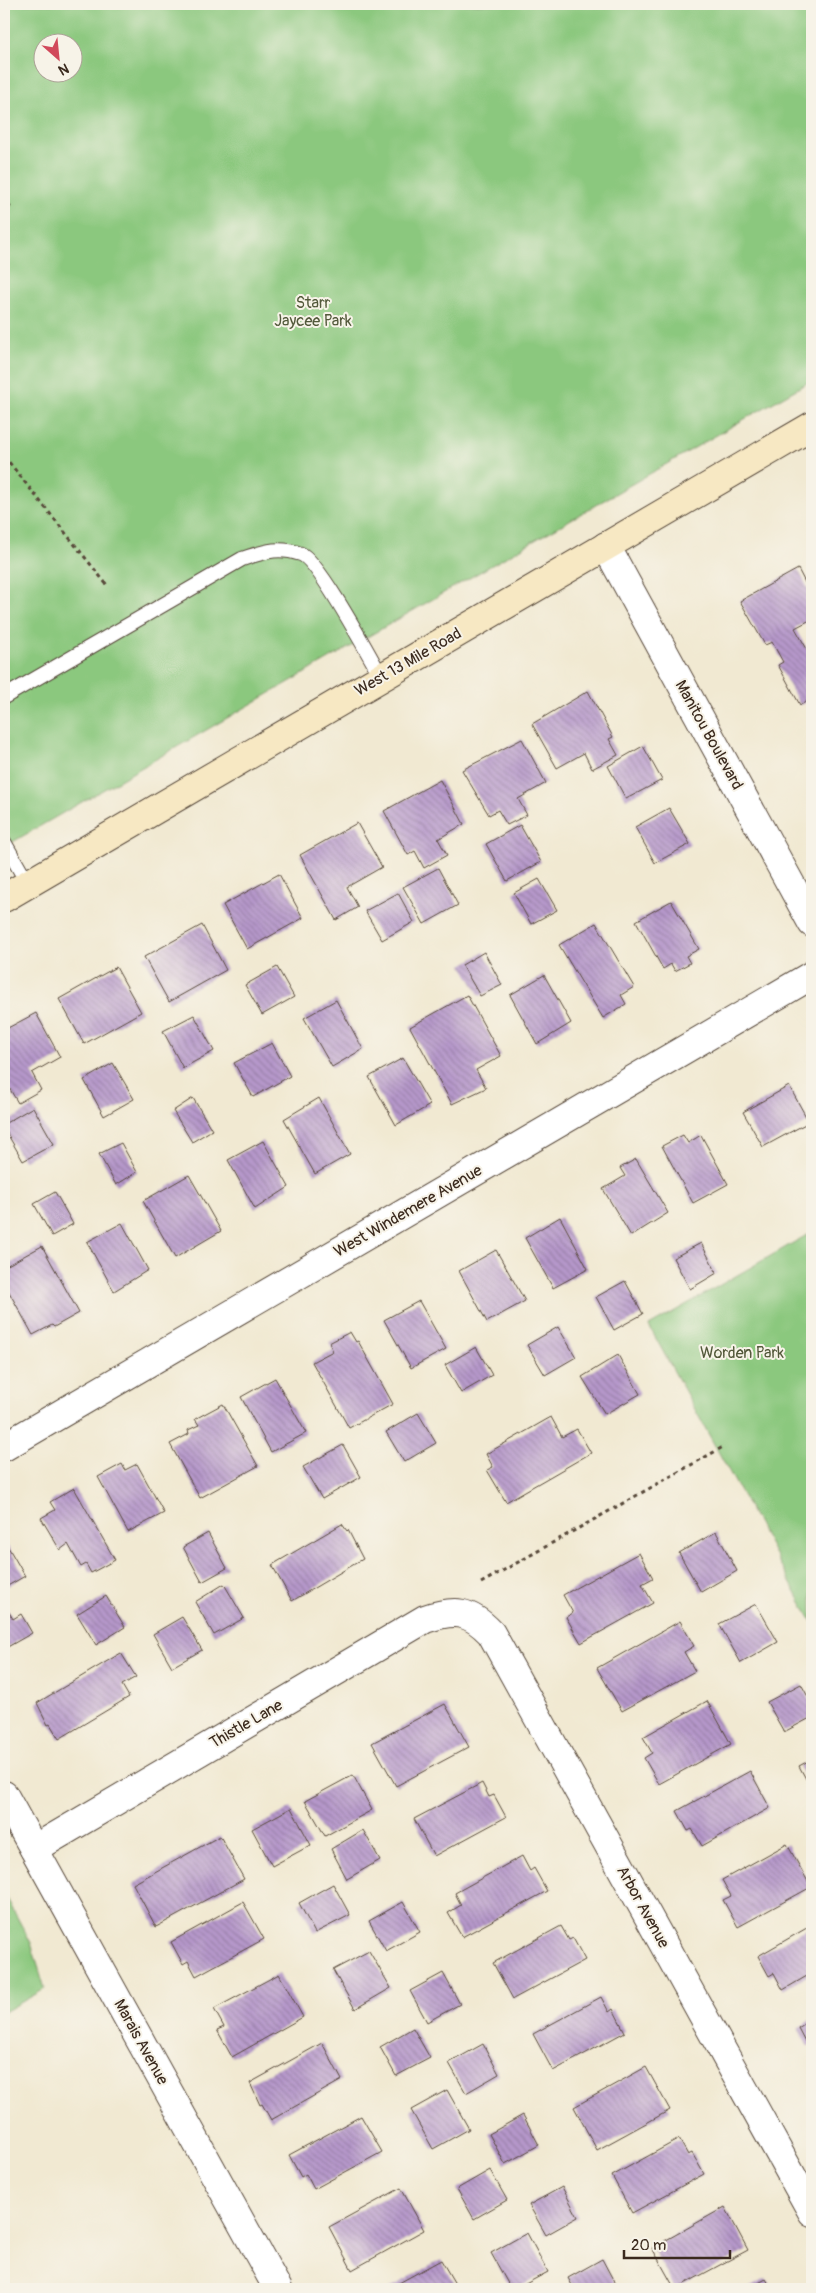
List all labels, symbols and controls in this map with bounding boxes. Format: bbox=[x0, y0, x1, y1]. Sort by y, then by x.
north arrow bbox=[32, 32, 82, 82]
text: N bbox=[56, 59, 72, 79]
park label: Starr Jaycee Park bbox=[274, 293, 352, 331]
street label: West 13 Mile Road bbox=[351, 623, 465, 701]
street label: Manitou Boulevard bbox=[671, 677, 747, 793]
street label: West Windemere Avenue bbox=[330, 1160, 486, 1262]
park label: Worden Park bbox=[700, 1343, 784, 1363]
street label: Thistle Lane bbox=[206, 1695, 286, 1753]
street label: Arbor Avenue bbox=[612, 1862, 674, 1952]
street label: Marais Avenue bbox=[109, 1996, 173, 2088]
scale bar bbox=[624, 2228, 730, 2260]
text: 20 m bbox=[631, 2236, 666, 2255]

